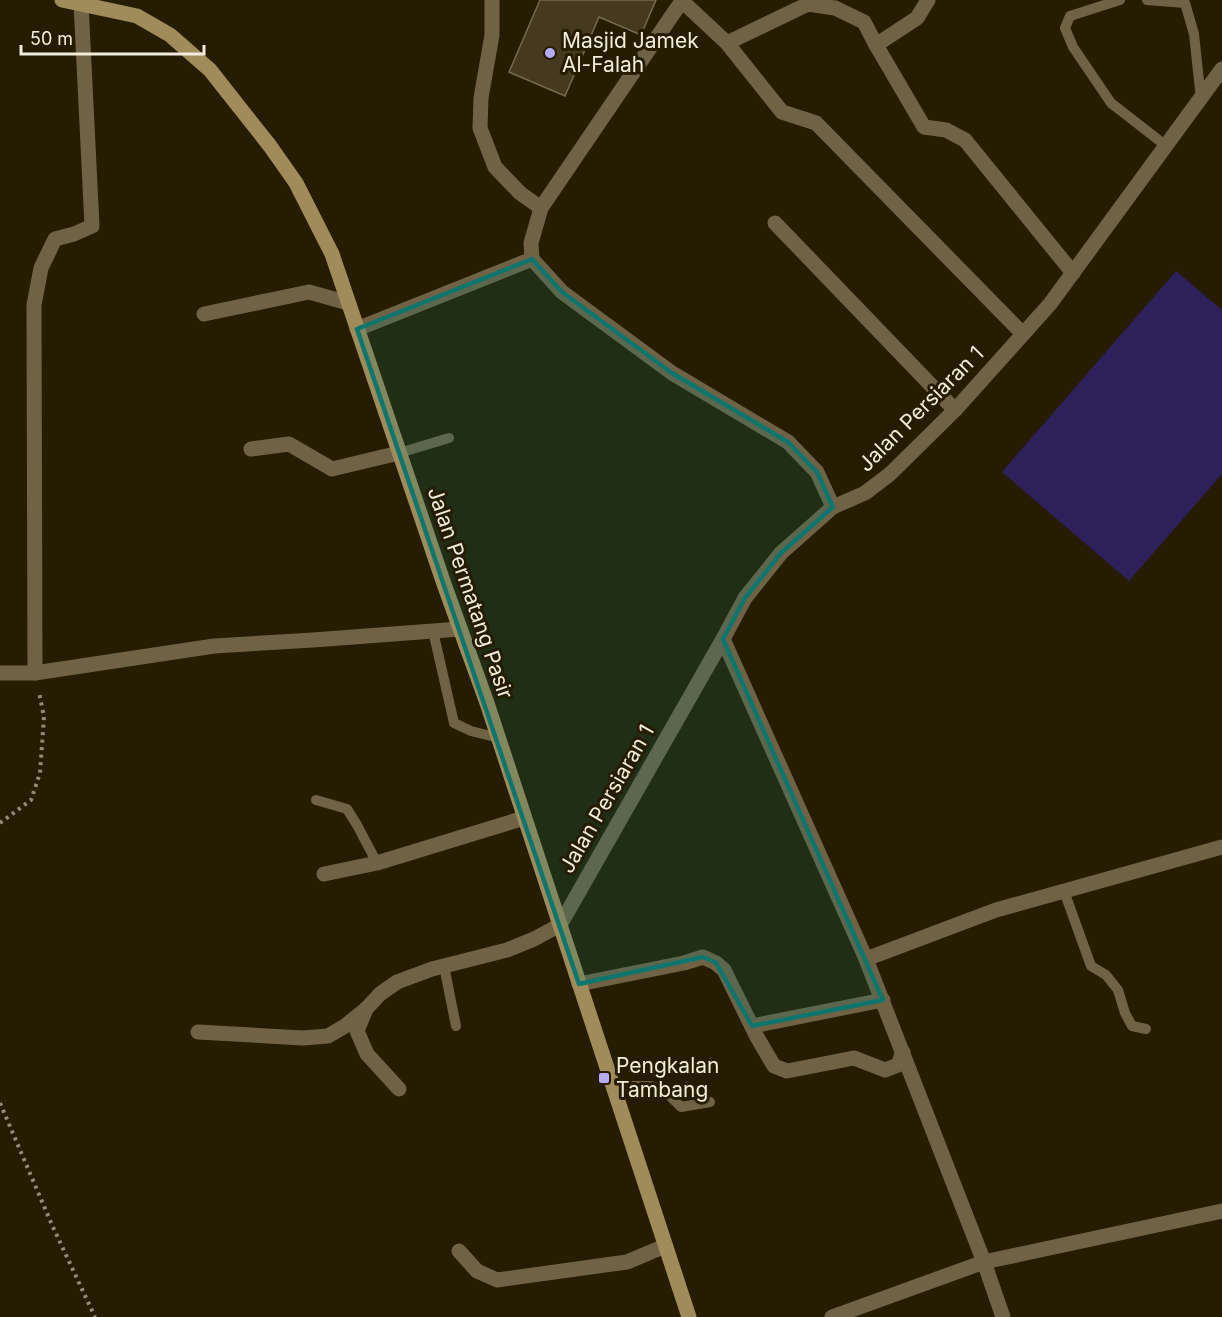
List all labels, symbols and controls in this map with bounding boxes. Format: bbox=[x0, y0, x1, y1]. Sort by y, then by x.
scale bar bbox=[21, 18, 204, 56]
text: 50 m bbox=[30, 28, 73, 49]
place label: Masjid Jamek Al-Falah bbox=[562, 28, 699, 77]
marker: Masjid Jamek Al-Falah bbox=[543, 46, 557, 60]
street label: Jalan Persiaran 1 bbox=[853, 341, 989, 477]
street label: Jalan Permatang Pasir bbox=[422, 484, 518, 702]
street label: Jalan Persiaran 1 bbox=[554, 720, 659, 877]
place label: Pengkalan Tambang bbox=[616, 1053, 719, 1102]
marker: Pengkalan Tambang bbox=[597, 1071, 611, 1085]

